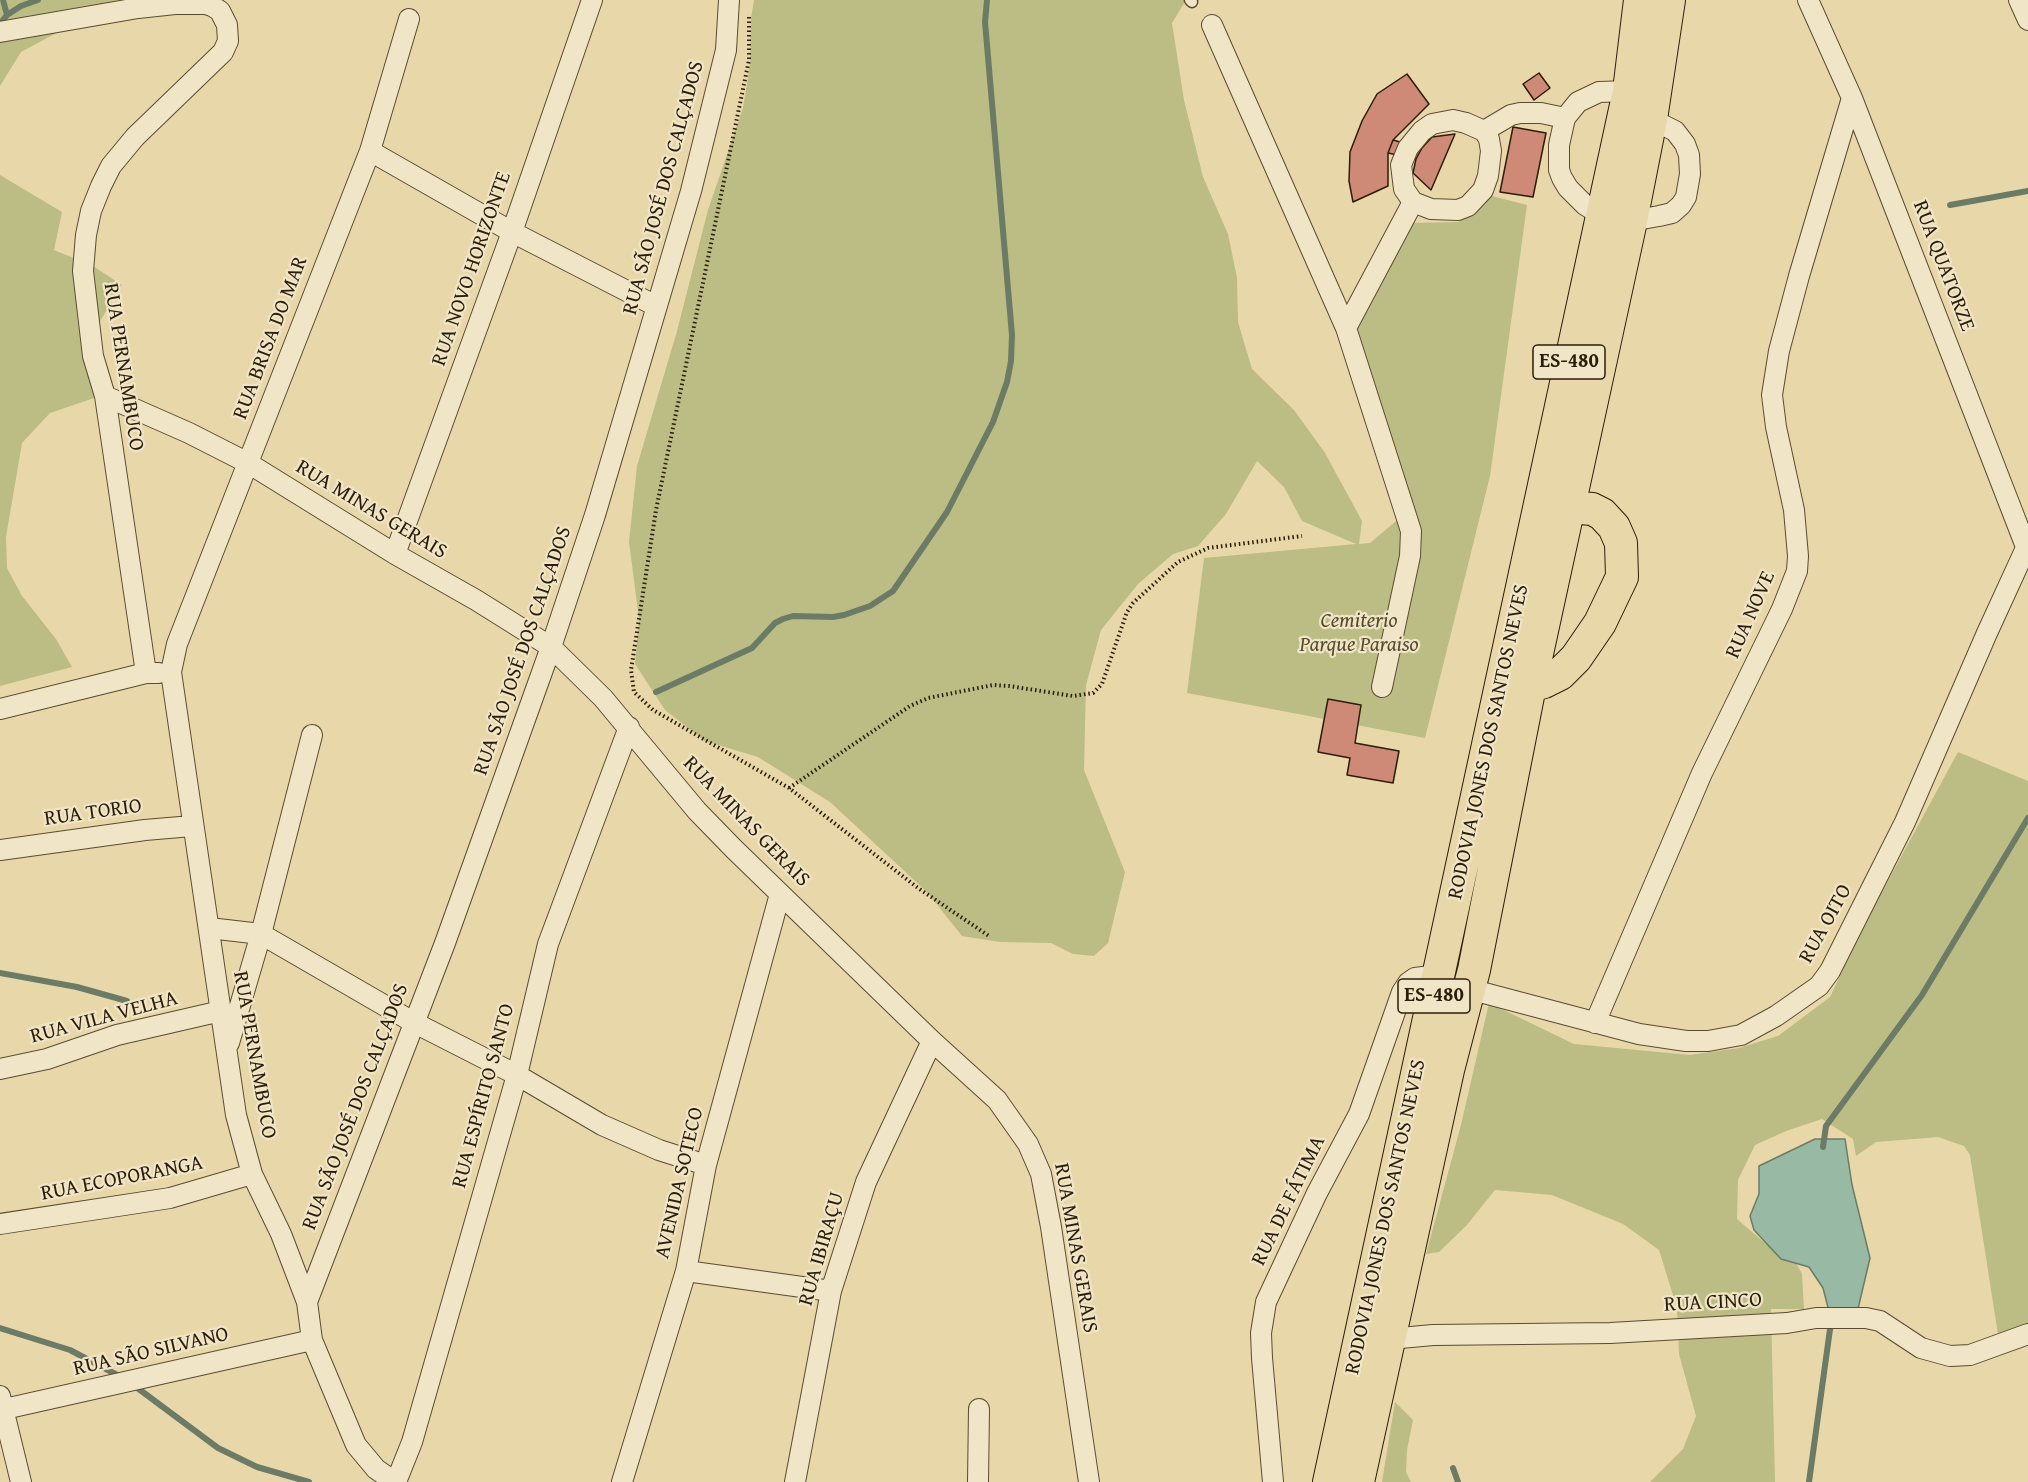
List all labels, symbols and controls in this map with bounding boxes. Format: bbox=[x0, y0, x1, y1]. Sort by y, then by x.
street label: RUA SÃO JOSÉ DOS CALÇADOS bbox=[618, 58, 710, 318]
street label: RUA NOVO HORIZONTE bbox=[427, 169, 517, 369]
street label: RUA QUATORZE bbox=[1907, 197, 1979, 335]
street label: RUA BRISA DO MAR bbox=[228, 253, 314, 423]
street label: RUA PERNAMBUCO bbox=[97, 281, 149, 453]
road number: ES-480 bbox=[1533, 345, 1605, 379]
street label: RUA MINAS GERAIS bbox=[291, 455, 451, 565]
street label: RUA SÃO JOSÉ DOS CALÇADOS bbox=[469, 523, 577, 779]
street label: RUA NOVE bbox=[1721, 568, 1781, 662]
street label: RODOVIA JONES DOS SANTOS NEVES bbox=[1443, 582, 1535, 902]
park label: Cemiterio Parque Paraiso bbox=[1299, 609, 1419, 659]
street label: RUA MINAS GERAIS bbox=[677, 751, 815, 893]
street label: RUA TORIO bbox=[43, 794, 143, 832]
street label: RUA OITO bbox=[1794, 880, 1858, 968]
street label: RUA PERNAMBUCO bbox=[227, 969, 281, 1141]
road number: ES-480 bbox=[1398, 979, 1470, 1013]
street label: RUA SÃO JOSÉ DOS CALÇADOS bbox=[297, 980, 415, 1234]
street label: RUA VILA VELHA bbox=[28, 986, 180, 1050]
street label: RUA ESPÍRITO SANTO bbox=[447, 1001, 521, 1191]
street label: RODOVIA JONES DOS SANTOS NEVES bbox=[1340, 1057, 1432, 1377]
street label: AVENIDA SOTECO bbox=[650, 1105, 710, 1261]
street label: RUA DE FÁTIMA bbox=[1247, 1132, 1331, 1270]
street label: RUA ECOPORANGA bbox=[39, 1151, 205, 1207]
street label: RUA MINAS GERAIS bbox=[1048, 1161, 1102, 1335]
street label: RUA IBIRAÇU bbox=[794, 1189, 850, 1309]
street label: RUA CINCO bbox=[1663, 1288, 1763, 1318]
street label: RUA SÃO SILVANO bbox=[71, 1322, 231, 1382]

